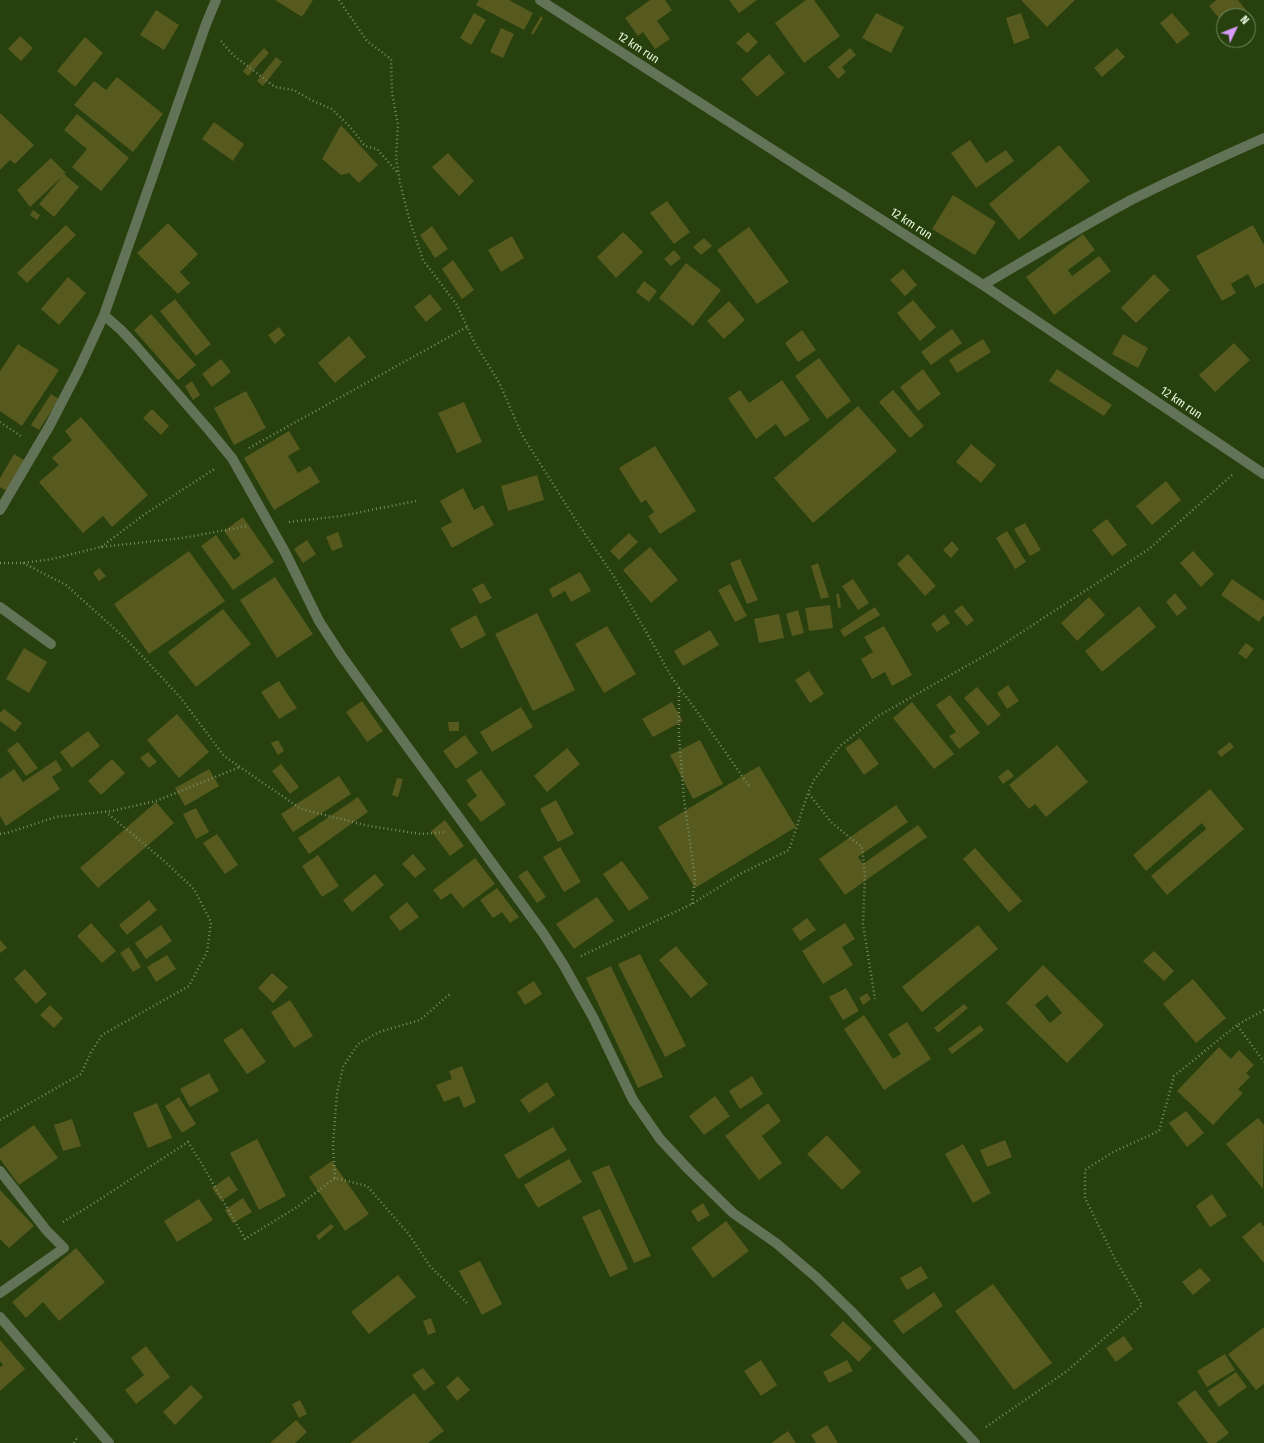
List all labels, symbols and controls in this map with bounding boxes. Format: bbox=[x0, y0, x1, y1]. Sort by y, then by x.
north arrow bbox=[1216, 8, 1256, 48]
text: N bbox=[1237, 13, 1251, 27]
street label: 12 km run bbox=[614, 29, 662, 67]
street label: 12 km run bbox=[887, 205, 935, 243]
street label: 12 km run bbox=[1157, 384, 1205, 422]

